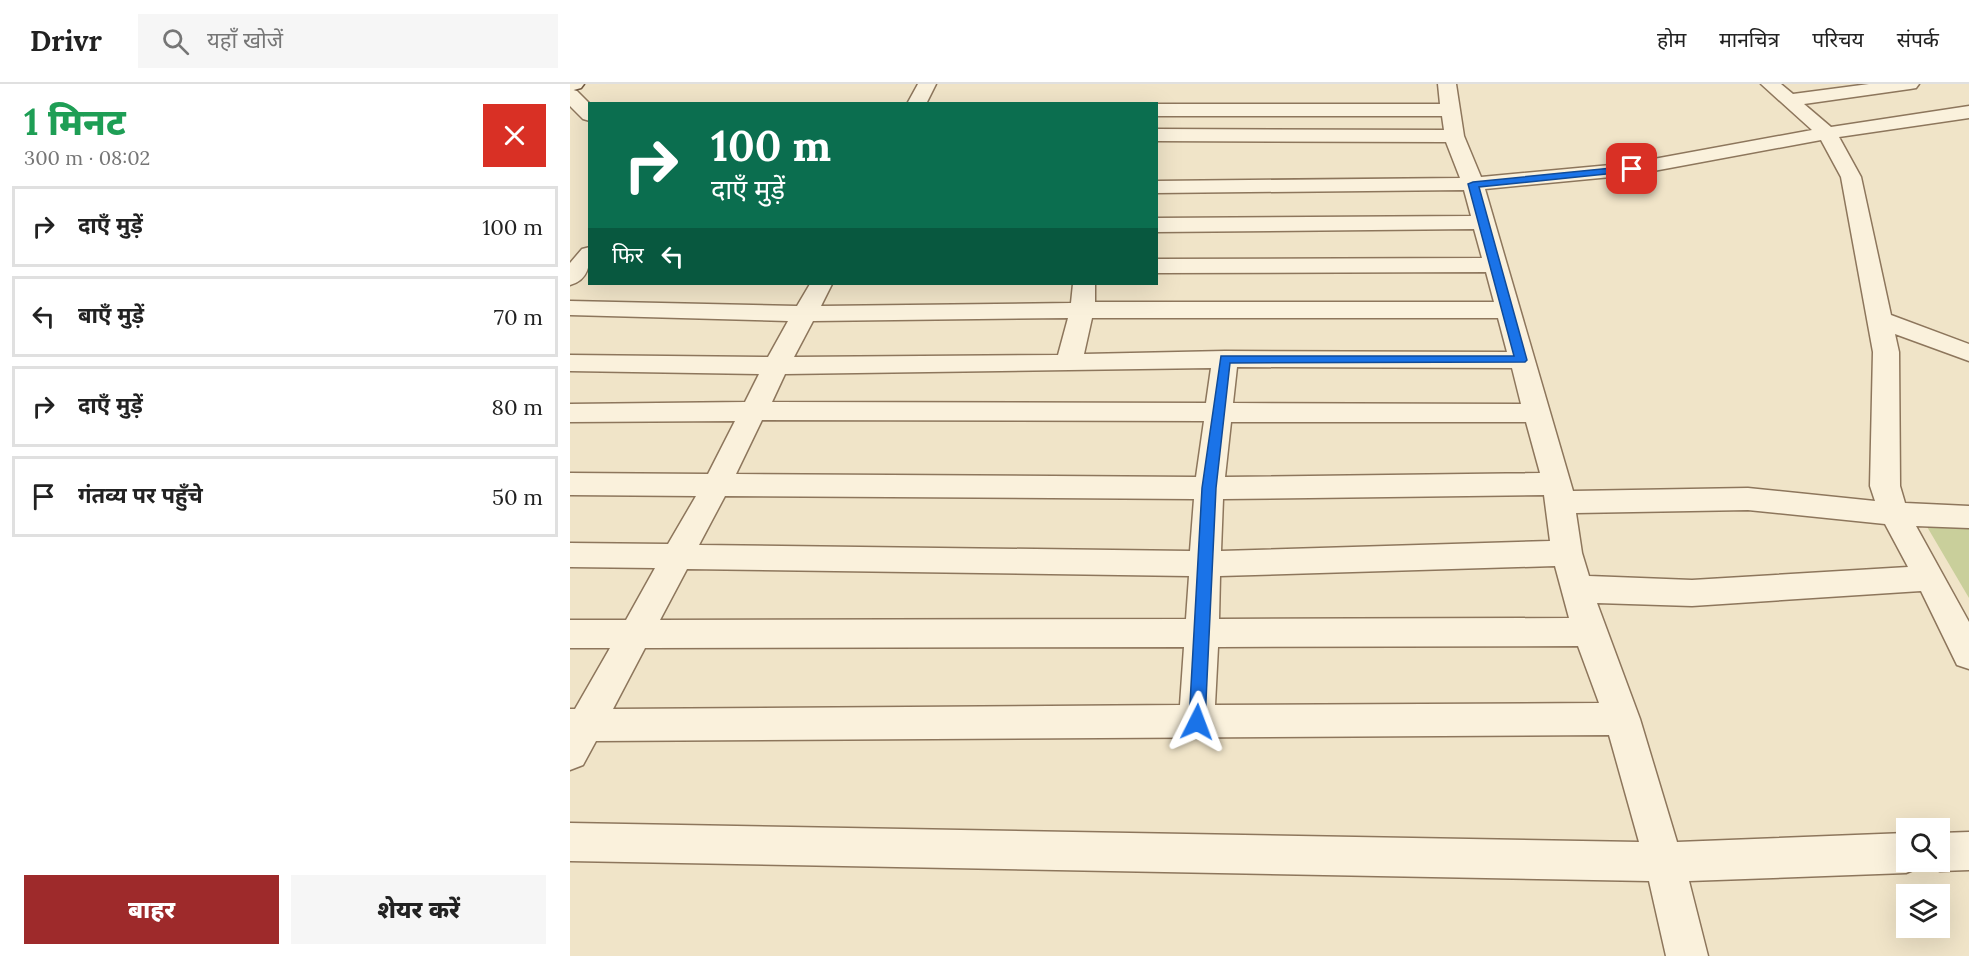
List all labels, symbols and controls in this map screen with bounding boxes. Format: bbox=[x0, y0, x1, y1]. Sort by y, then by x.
search box bbox=[138, 14, 558, 68]
text: Drivr bbox=[30, 23, 102, 59]
icon: search bbox=[159, 25, 192, 58]
text: यहाँ खोजें bbox=[207, 26, 283, 54]
text: होम bbox=[1657, 26, 1686, 53]
text: मानचित्र bbox=[1719, 26, 1779, 53]
text: परिचय bbox=[1812, 26, 1864, 53]
text: संपर्क bbox=[1897, 26, 1939, 53]
text: 1 मिनट bbox=[24, 99, 126, 145]
button: close bbox=[483, 104, 546, 167]
text: 100 m bbox=[711, 119, 831, 173]
icon: right bbox=[612, 126, 690, 204]
pin bbox=[1606, 143, 1657, 194]
text: 300 m · 08:02 bbox=[24, 145, 150, 170]
icon: arrive bbox=[1615, 152, 1648, 185]
text: दाएँ मुड़ें bbox=[711, 172, 785, 206]
icon: right bbox=[27, 210, 60, 243]
text: दाएँ मुड़ें bbox=[78, 211, 143, 239]
text: 100 m bbox=[482, 213, 543, 241]
icon: left bbox=[656, 240, 689, 273]
text: फिर bbox=[612, 241, 644, 269]
icon: left bbox=[27, 300, 60, 333]
text: बाएँ मुड़ें bbox=[78, 301, 144, 329]
text: 70 m bbox=[494, 303, 543, 331]
icon: right bbox=[27, 390, 60, 423]
text: दाएँ मुड़ें bbox=[78, 391, 143, 419]
text: 80 m bbox=[492, 393, 543, 421]
icon: arrive bbox=[27, 480, 60, 513]
text: गंतव्य पर पहुँचे bbox=[78, 481, 203, 509]
text: 50 m bbox=[492, 483, 543, 511]
position arrow bbox=[1165, 690, 1229, 754]
map controls bbox=[1896, 818, 1950, 938]
button: search bbox=[1896, 818, 1950, 872]
button: बाहर bbox=[24, 875, 279, 944]
button: शेयर करें bbox=[291, 875, 546, 944]
button: layers bbox=[1896, 884, 1950, 938]

